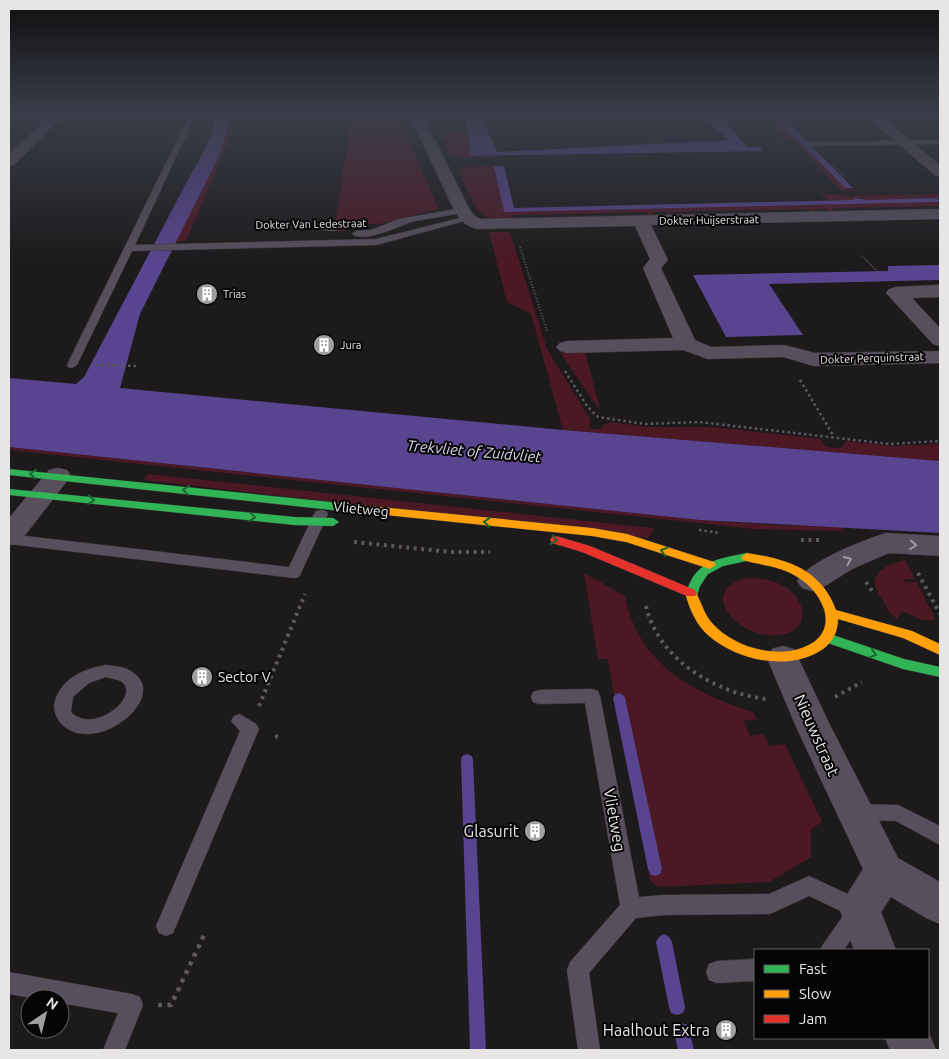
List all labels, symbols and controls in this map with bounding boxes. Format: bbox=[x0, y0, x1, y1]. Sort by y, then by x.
street label: Dokter Huijserstraat bbox=[659, 213, 760, 227]
street label: Dokter Van Ledestraat bbox=[255, 217, 367, 231]
building icon: Trias bbox=[195, 282, 219, 306]
place label: Trias bbox=[223, 288, 246, 300]
building icon: Jura bbox=[312, 333, 336, 357]
place label: Jura bbox=[340, 339, 362, 351]
street label: Dokter Perquinstraat bbox=[820, 350, 925, 366]
water label: Trekvliet of Zuidvliet bbox=[406, 437, 542, 465]
one-way arrow bbox=[29, 469, 37, 480]
one-way arrow bbox=[182, 485, 190, 496]
one-way arrow bbox=[87, 494, 95, 505]
street label: Vlietweg bbox=[332, 498, 390, 520]
one-way arrow bbox=[249, 511, 257, 522]
one-way arrow bbox=[482, 517, 490, 528]
one-way arrow bbox=[549, 535, 558, 545]
one-way arrow bbox=[909, 539, 917, 550]
one-way arrow bbox=[660, 546, 668, 556]
one-way arrow bbox=[843, 556, 852, 566]
one-way arrow bbox=[868, 648, 876, 658]
building icon: Sector V bbox=[190, 665, 214, 689]
place label: Sector V bbox=[218, 669, 271, 685]
street label: Nieuwstraat bbox=[791, 691, 843, 779]
street label: Vlietweg bbox=[601, 787, 629, 853]
building icon: Glasurit bbox=[523, 819, 547, 843]
place label: Glasurit bbox=[464, 822, 520, 840]
legend bbox=[754, 949, 929, 1039]
text: Fast bbox=[799, 960, 827, 977]
text: Slow bbox=[799, 985, 832, 1002]
north arrow bbox=[20, 989, 70, 1039]
text: N bbox=[44, 994, 61, 1013]
text: Jam bbox=[799, 1010, 827, 1027]
building icon: Haalhout Extra bbox=[714, 1018, 738, 1042]
place label: Haalhout Extra bbox=[603, 1021, 710, 1039]

